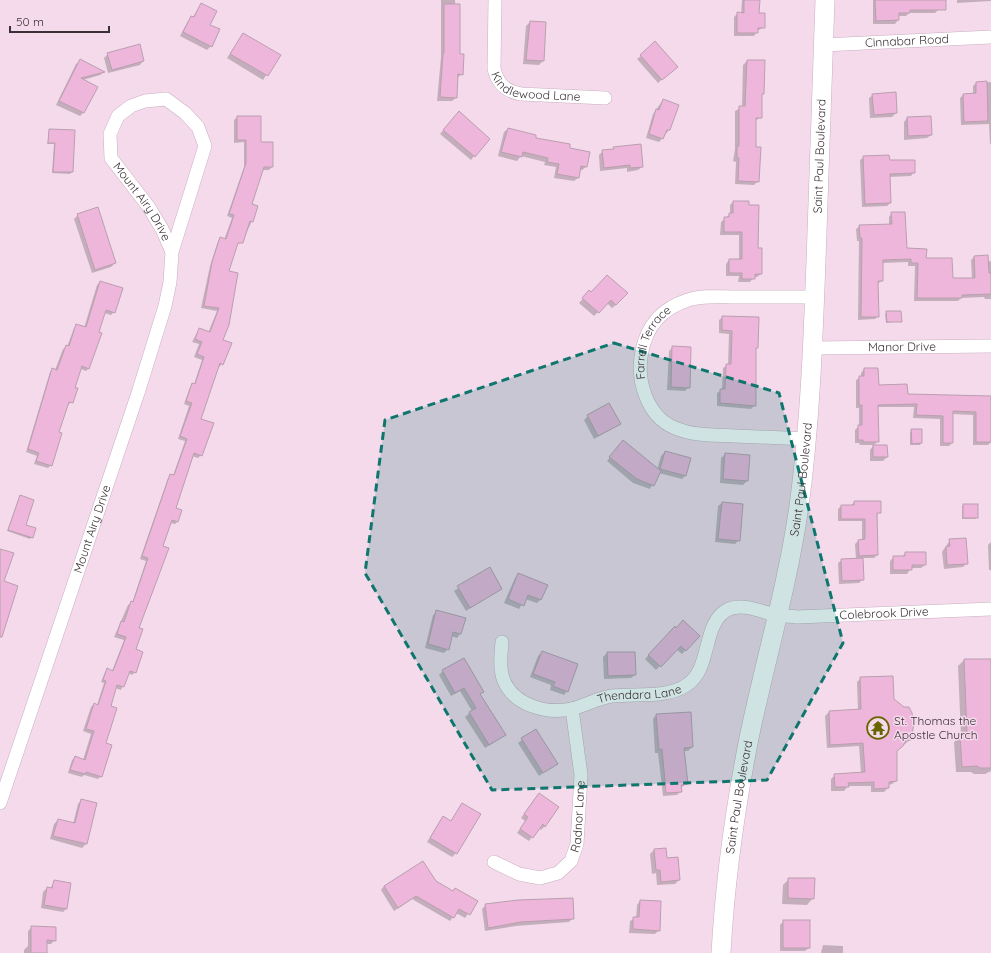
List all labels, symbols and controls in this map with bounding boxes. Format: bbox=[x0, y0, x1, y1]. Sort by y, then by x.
scale bar bbox=[10, 8, 109, 34]
text: 50 m bbox=[16, 14, 44, 29]
street label: Cinnabar Road bbox=[865, 31, 949, 50]
street label: Kindlewood Lane bbox=[488, 69, 581, 104]
street label: Saint Paul Boulevard bbox=[810, 99, 829, 214]
street label: Mount Airy Drive bbox=[110, 159, 174, 243]
street label: Farrell Terrace bbox=[632, 302, 674, 380]
street label: Manor Drive bbox=[868, 339, 936, 354]
street label: Saint Paul Boulevard bbox=[786, 422, 815, 537]
street label: Mount Airy Drive bbox=[70, 483, 114, 575]
street label: Colebrook Drive bbox=[839, 604, 929, 622]
street label: Thendara Lane bbox=[595, 681, 684, 706]
place label: St. Thomas the Apostle Church bbox=[894, 713, 978, 742]
temple icon: St. Thomas the Apostle Church bbox=[865, 715, 891, 741]
street label: Saint Paul Boulevard bbox=[722, 739, 755, 855]
street label: Radnor Lane bbox=[567, 780, 588, 854]

